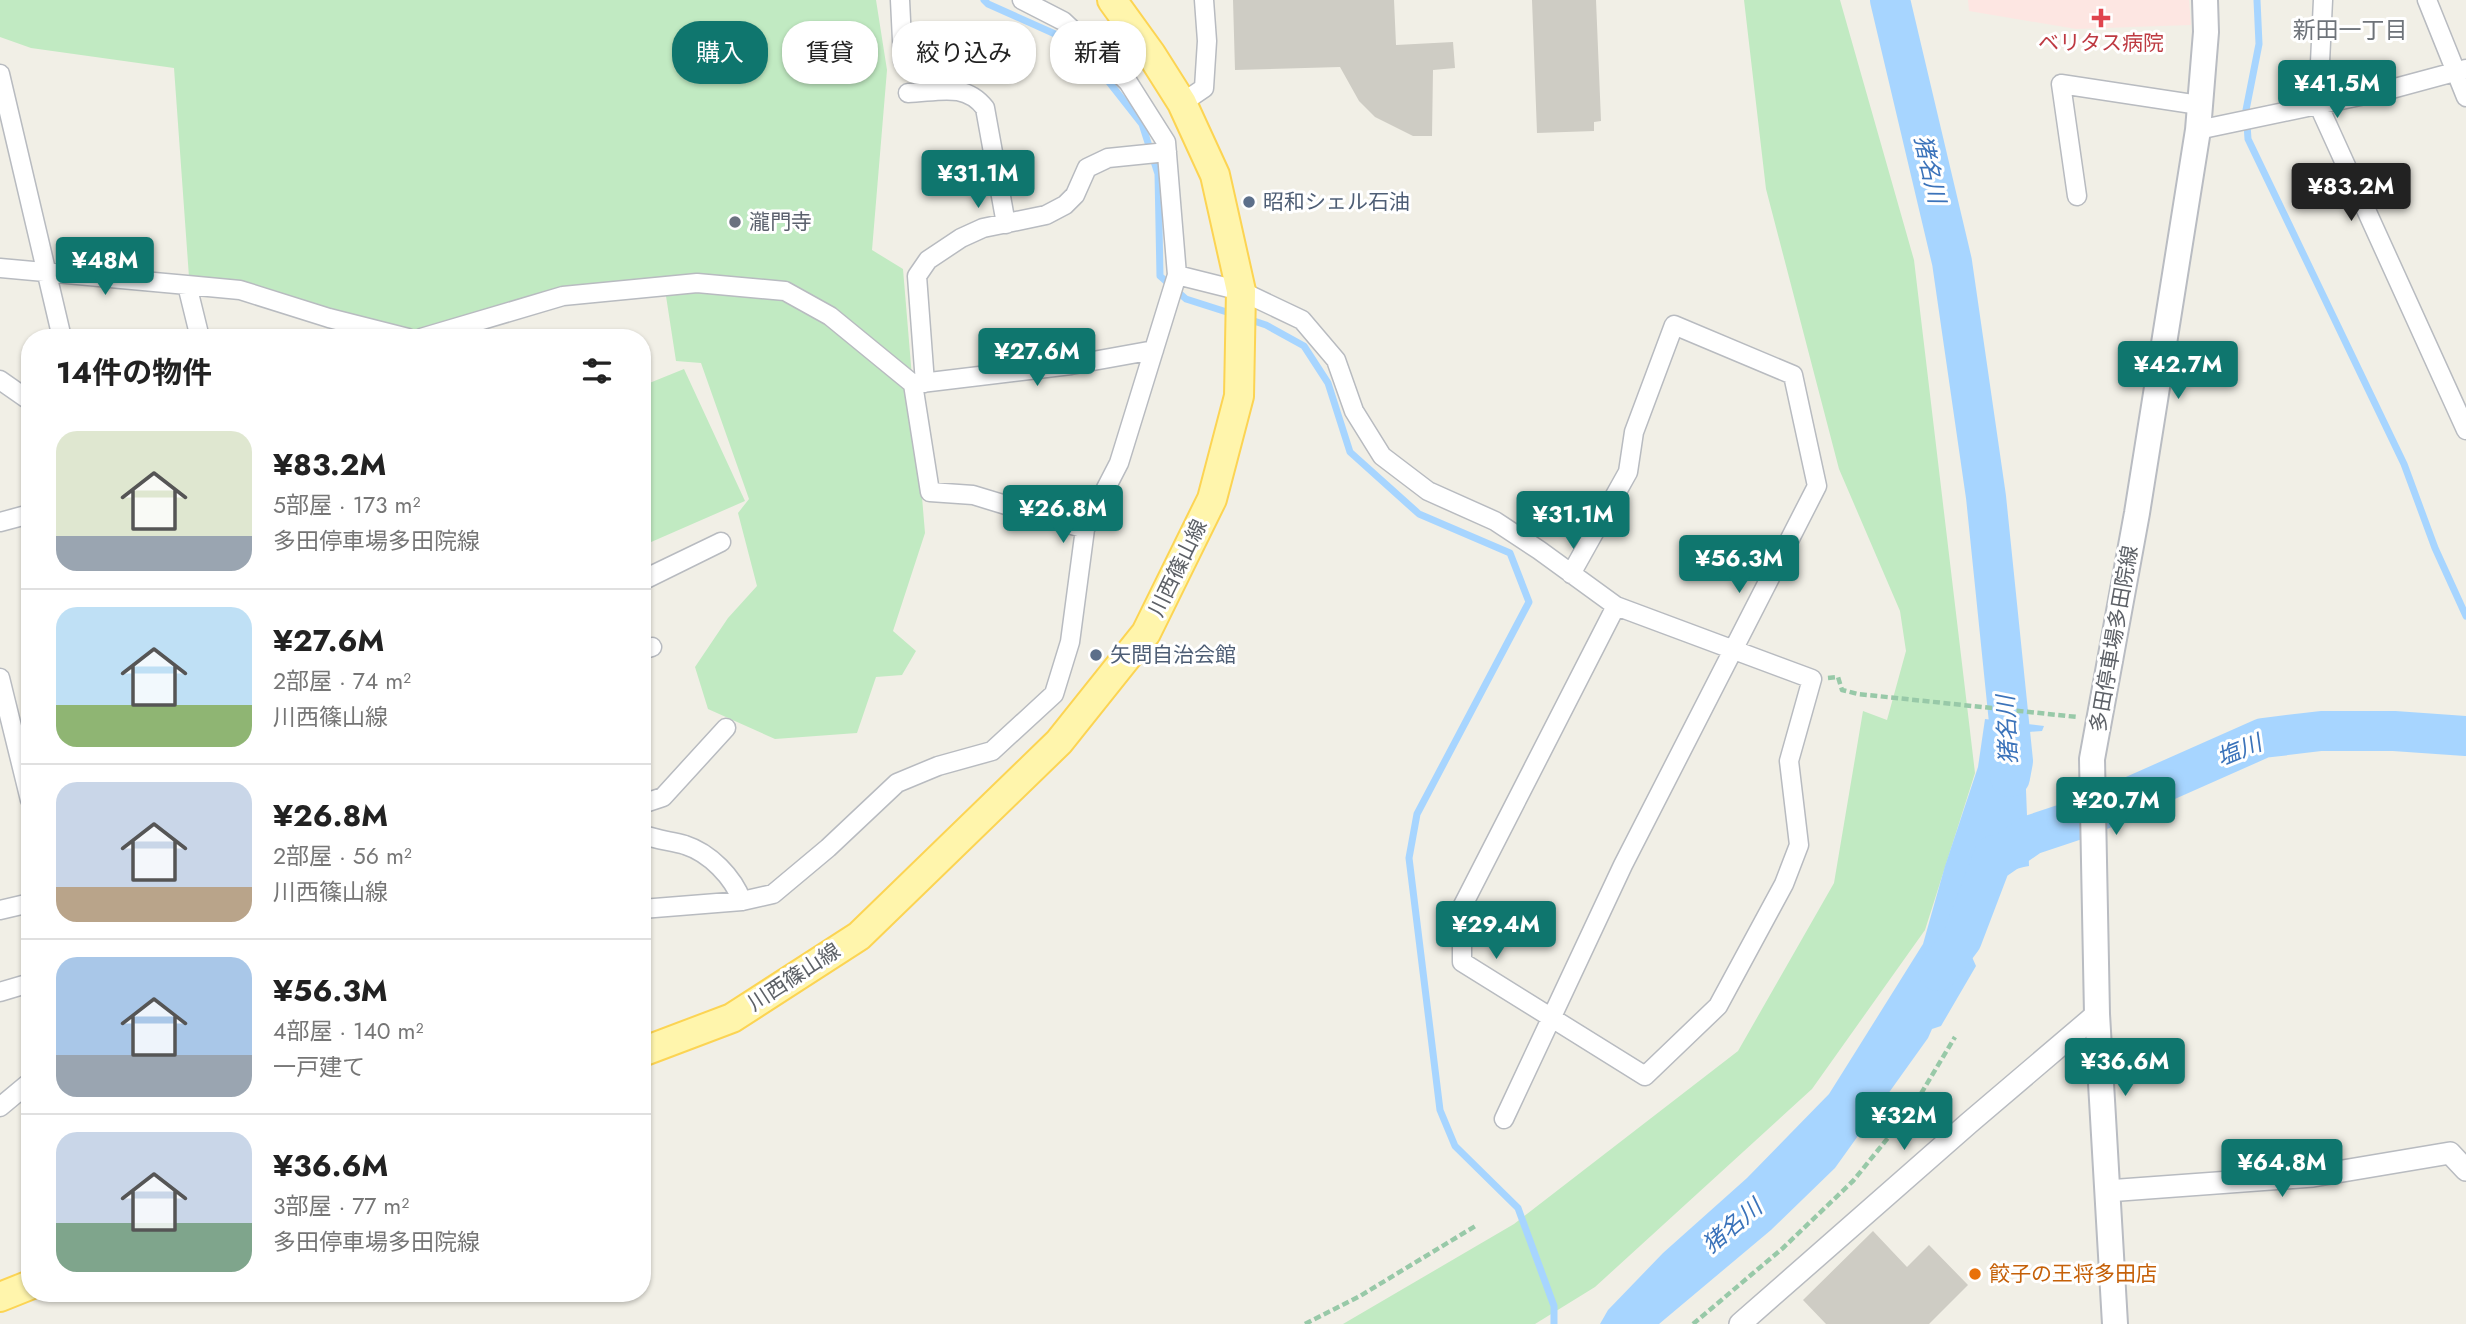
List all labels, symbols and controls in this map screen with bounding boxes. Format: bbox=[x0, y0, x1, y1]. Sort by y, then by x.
marker: ベリタス病院 bbox=[2091, 8, 2111, 28]
district label: 新田一丁目 bbox=[2293, 13, 2408, 47]
chip: 購入 bbox=[672, 21, 768, 84]
chip: 賃貸 bbox=[782, 21, 878, 84]
chip: 絞り込み bbox=[892, 21, 1036, 84]
chip: 新着 bbox=[1050, 21, 1146, 84]
place label: ベリタス病院 bbox=[2038, 28, 2164, 58]
pin: ¥41.5M bbox=[2280, 60, 2394, 120]
text: ¥41.5M bbox=[2294, 66, 2380, 100]
water label: 猪名川 bbox=[1906, 132, 1955, 209]
pin: ¥31.1M bbox=[921, 150, 1035, 210]
text: ¥31.1M bbox=[938, 156, 1018, 190]
pin: ¥83.2M bbox=[2294, 164, 2408, 223]
text: ¥83.2M bbox=[2308, 169, 2394, 203]
place label: 昭和シェル石油 bbox=[1263, 187, 1410, 217]
marker: 昭和シェル石油 bbox=[1241, 194, 1257, 210]
place label: 瀧門寺 bbox=[749, 207, 812, 237]
marker: 瀧門寺 bbox=[727, 214, 743, 230]
pin: ¥48M bbox=[64, 238, 146, 297]
text: ¥48M bbox=[72, 243, 138, 277]
pin: ¥27.6M bbox=[980, 328, 1094, 388]
text: ¥27.6M bbox=[994, 334, 1080, 368]
pin: ¥42.7M bbox=[2121, 342, 2235, 401]
text: ¥42.7M bbox=[2134, 347, 2222, 381]
text: 14件の物件 bbox=[56, 351, 212, 394]
icon: filters bbox=[578, 352, 616, 390]
text: ¥83.2M bbox=[273, 443, 386, 486]
icon: home bbox=[112, 459, 196, 543]
pin: ¥26.8M bbox=[1006, 486, 1120, 545]
text: 5部屋 · 173 m² bbox=[273, 488, 420, 522]
text: ¥26.8M bbox=[1019, 491, 1107, 525]
pin: ¥31.1M bbox=[1516, 491, 1630, 551]
text: ¥31.1M bbox=[1533, 497, 1613, 531]
street label: 川西篠山線 bbox=[1142, 514, 1214, 622]
text: 多田停車場多田院線 bbox=[273, 524, 480, 558]
pin: ¥56.3M bbox=[1682, 536, 1796, 595]
text: ¥56.3M bbox=[1695, 541, 1783, 575]
street label: 多田停車場多田院線 bbox=[2083, 543, 2145, 735]
text: ¥27.6M bbox=[273, 619, 384, 662]
icon: home bbox=[112, 635, 196, 719]
place label: 矢問自治会館 bbox=[1110, 640, 1236, 670]
marker: 矢問自治会館 bbox=[1088, 647, 1104, 663]
text: 2部屋 · 74 m² bbox=[273, 664, 411, 698]
water label: 猪名川 bbox=[1988, 692, 2026, 765]
text: 川西篠山線 bbox=[273, 700, 388, 734]
water label: 塩川 bbox=[2211, 724, 2269, 774]
pin: ¥20.7M bbox=[2059, 778, 2173, 837]
text: ¥20.7M bbox=[2072, 783, 2160, 817]
text: ¥26.8M bbox=[273, 794, 388, 837]
icon: home bbox=[112, 810, 196, 894]
text: 2部屋 · 56 m² bbox=[273, 839, 412, 873]
text: 川西篠山線 bbox=[273, 875, 388, 909]
pin: ¥29.4M bbox=[1439, 902, 1553, 961]
text: ¥29.4M bbox=[1452, 907, 1540, 941]
street label: 川西篠山線 bbox=[742, 936, 846, 1018]
text: ¥56.3M bbox=[273, 969, 388, 1012]
icon: home bbox=[112, 985, 196, 1069]
text: 4部屋 · 140 m² bbox=[273, 1014, 423, 1048]
pin: ¥36.6M bbox=[2068, 1038, 2182, 1098]
text: ¥36.6M bbox=[2081, 1044, 2169, 1078]
text: 一戸建て bbox=[273, 1050, 365, 1084]
pin: ¥32M bbox=[1863, 1092, 1945, 1152]
text: ¥32M bbox=[1871, 1098, 1937, 1132]
pin: ¥64.8M bbox=[2225, 1140, 2339, 1199]
text: ¥36.6M bbox=[273, 1144, 388, 1187]
text: ¥64.8M bbox=[2237, 1145, 2327, 1179]
icon: home bbox=[112, 1160, 196, 1244]
text: 3部屋 · 77 m² bbox=[273, 1189, 409, 1223]
water label: 猪名川 bbox=[1695, 1189, 1772, 1261]
text: 多田停車場多田院線 bbox=[273, 1225, 480, 1259]
place label: 餃子の王将多田店 bbox=[1989, 1259, 2157, 1289]
marker: 餃子の王将多田店 bbox=[1967, 1266, 1983, 1282]

